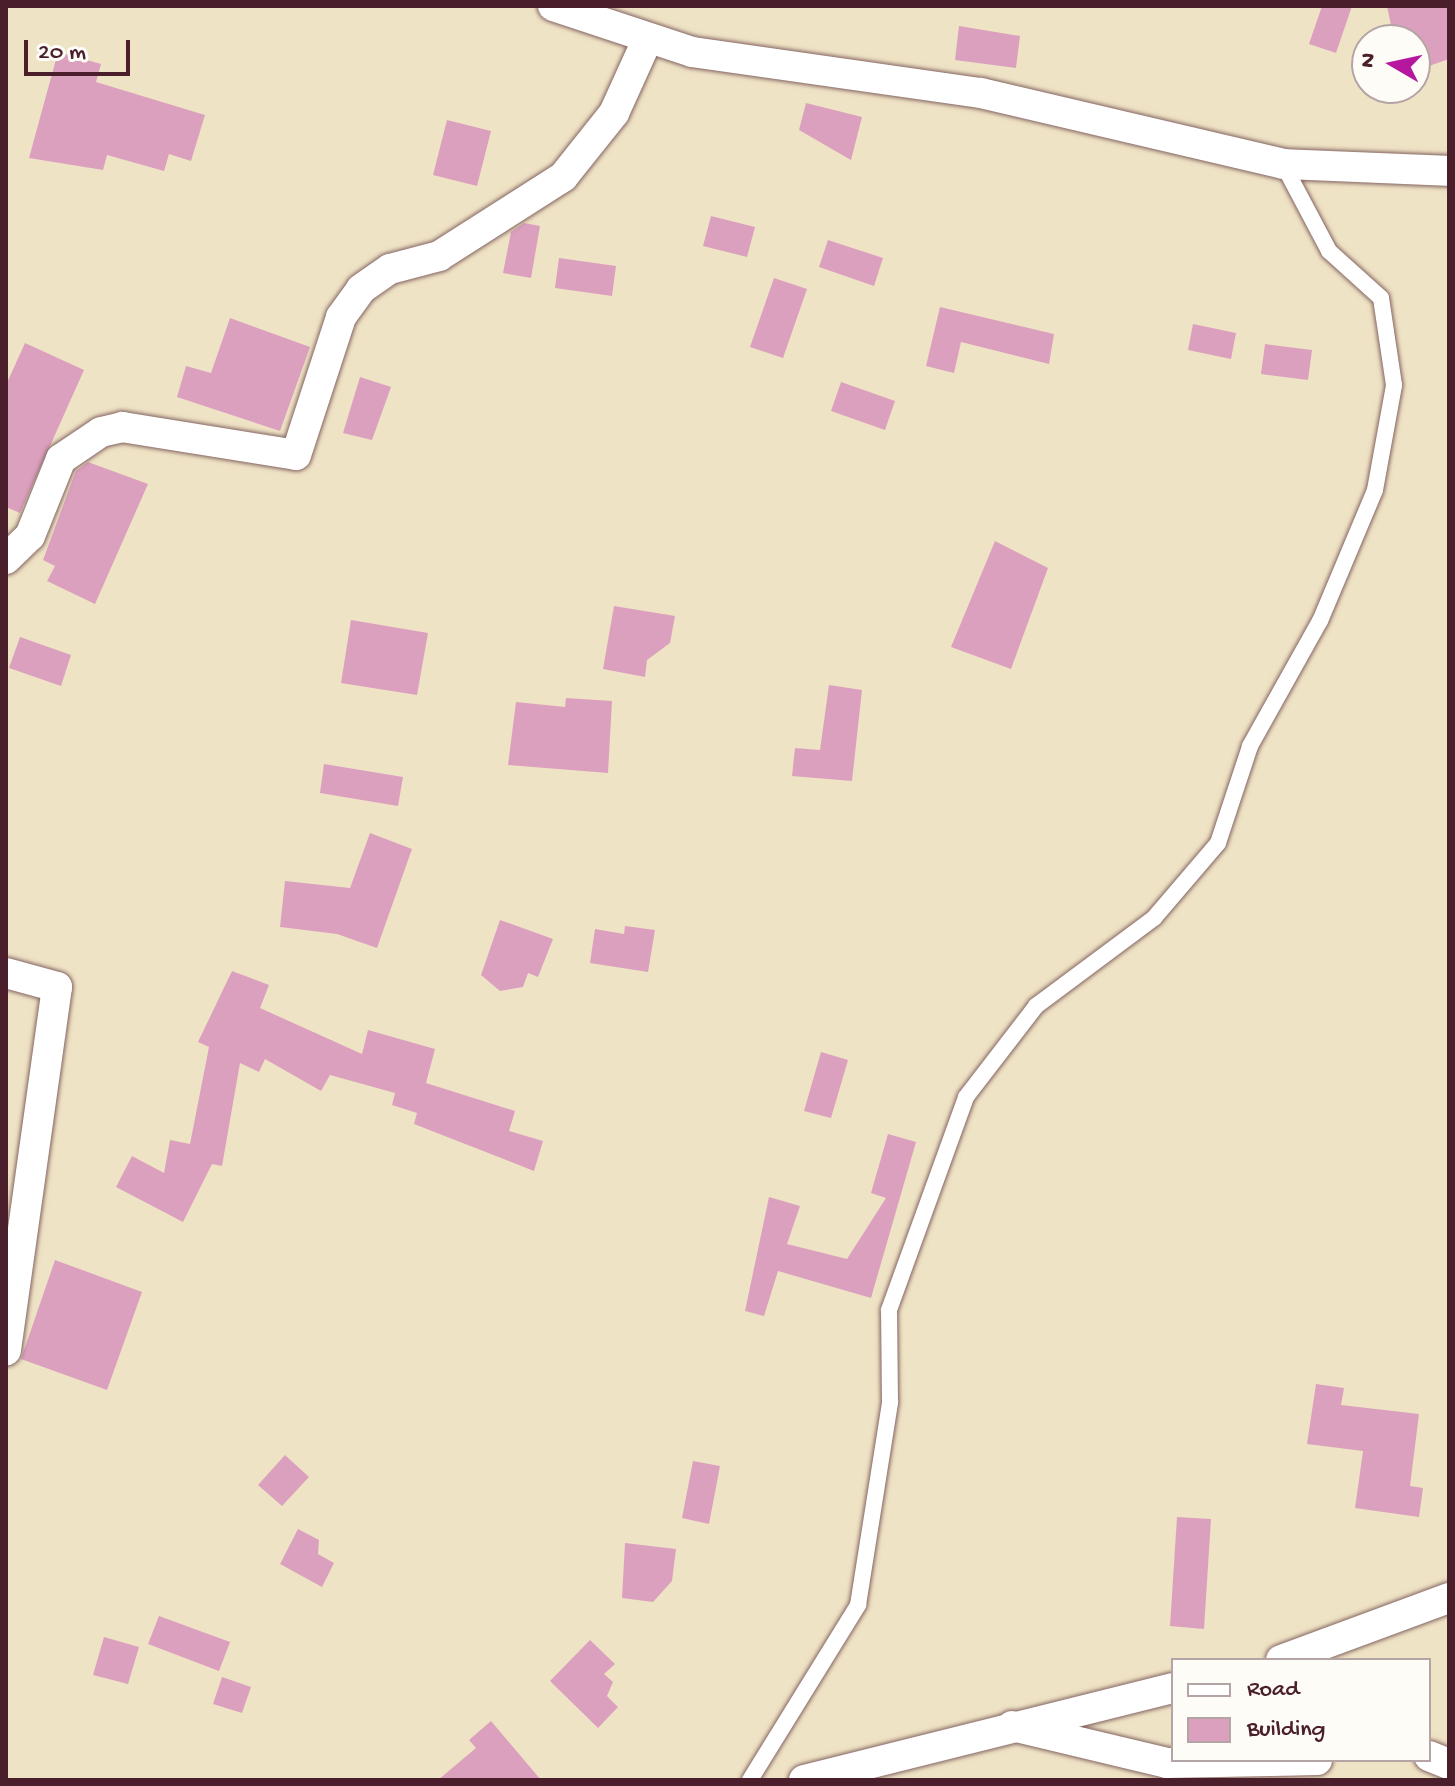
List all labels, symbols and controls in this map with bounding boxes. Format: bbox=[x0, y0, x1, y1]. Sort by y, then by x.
scale bar bbox=[28, 24, 134, 74]
north arrow bbox=[1351, 24, 1431, 104]
text: 20 m bbox=[38, 39, 86, 68]
text: N bbox=[1355, 51, 1383, 70]
legend bbox=[1171, 1658, 1431, 1762]
text: Road bbox=[1247, 1676, 1299, 1705]
text: Building bbox=[1247, 1716, 1325, 1745]

